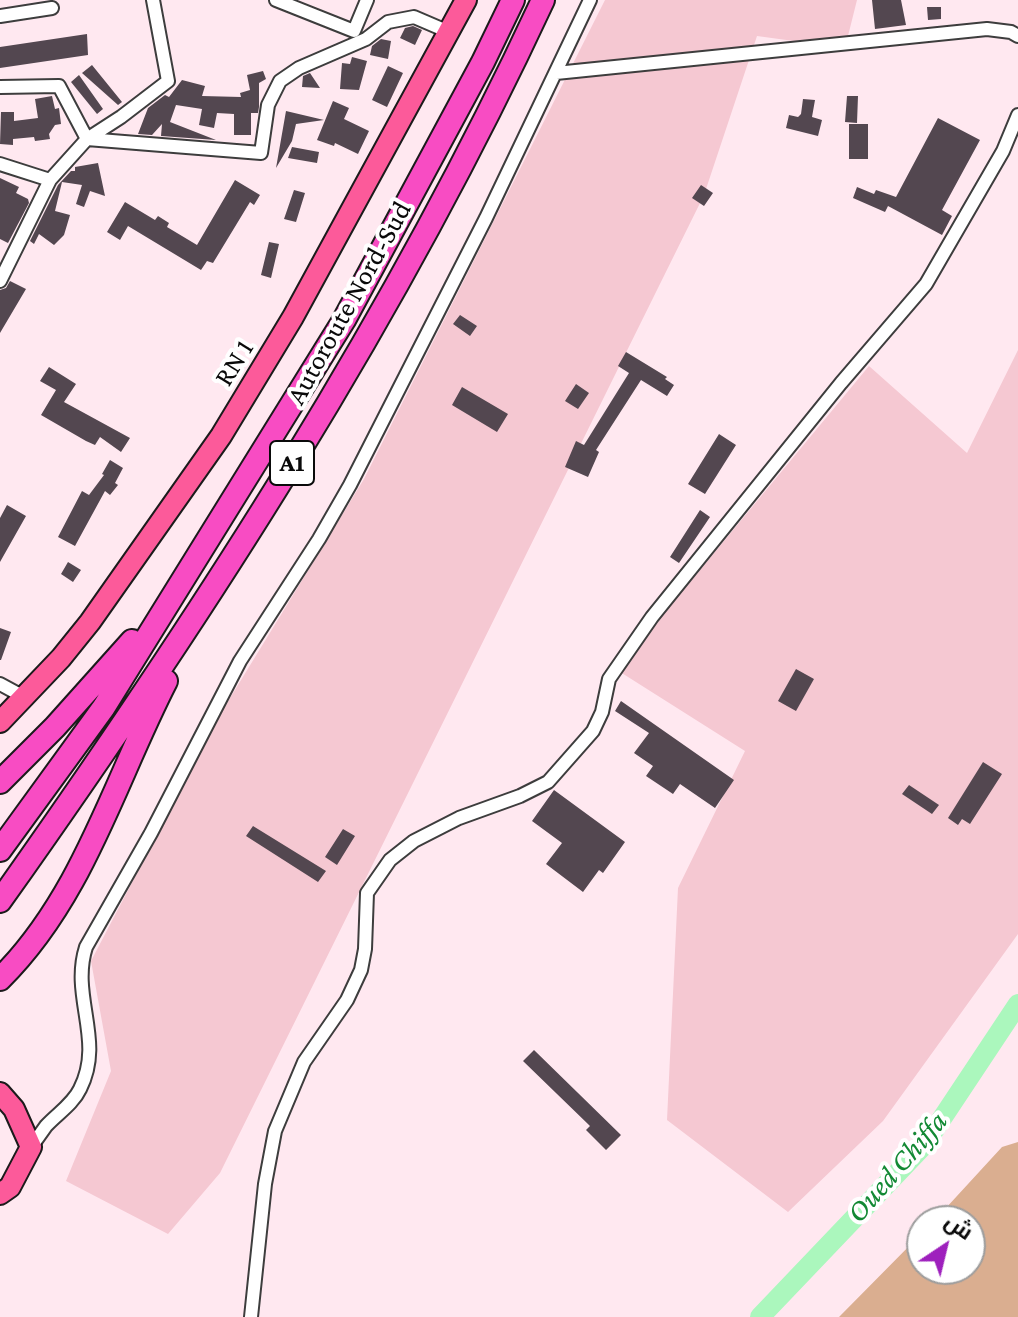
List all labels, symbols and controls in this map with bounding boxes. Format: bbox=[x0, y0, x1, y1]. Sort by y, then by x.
street label: Autoroute Nord-Sud bbox=[279, 195, 419, 411]
street label: RN 1 bbox=[207, 334, 261, 392]
road number: A1 bbox=[270, 441, 314, 485]
water label: Oued Chiffa bbox=[839, 1104, 955, 1230]
north arrow bbox=[906, 1205, 986, 1285]
text: ش bbox=[940, 1208, 978, 1245]

